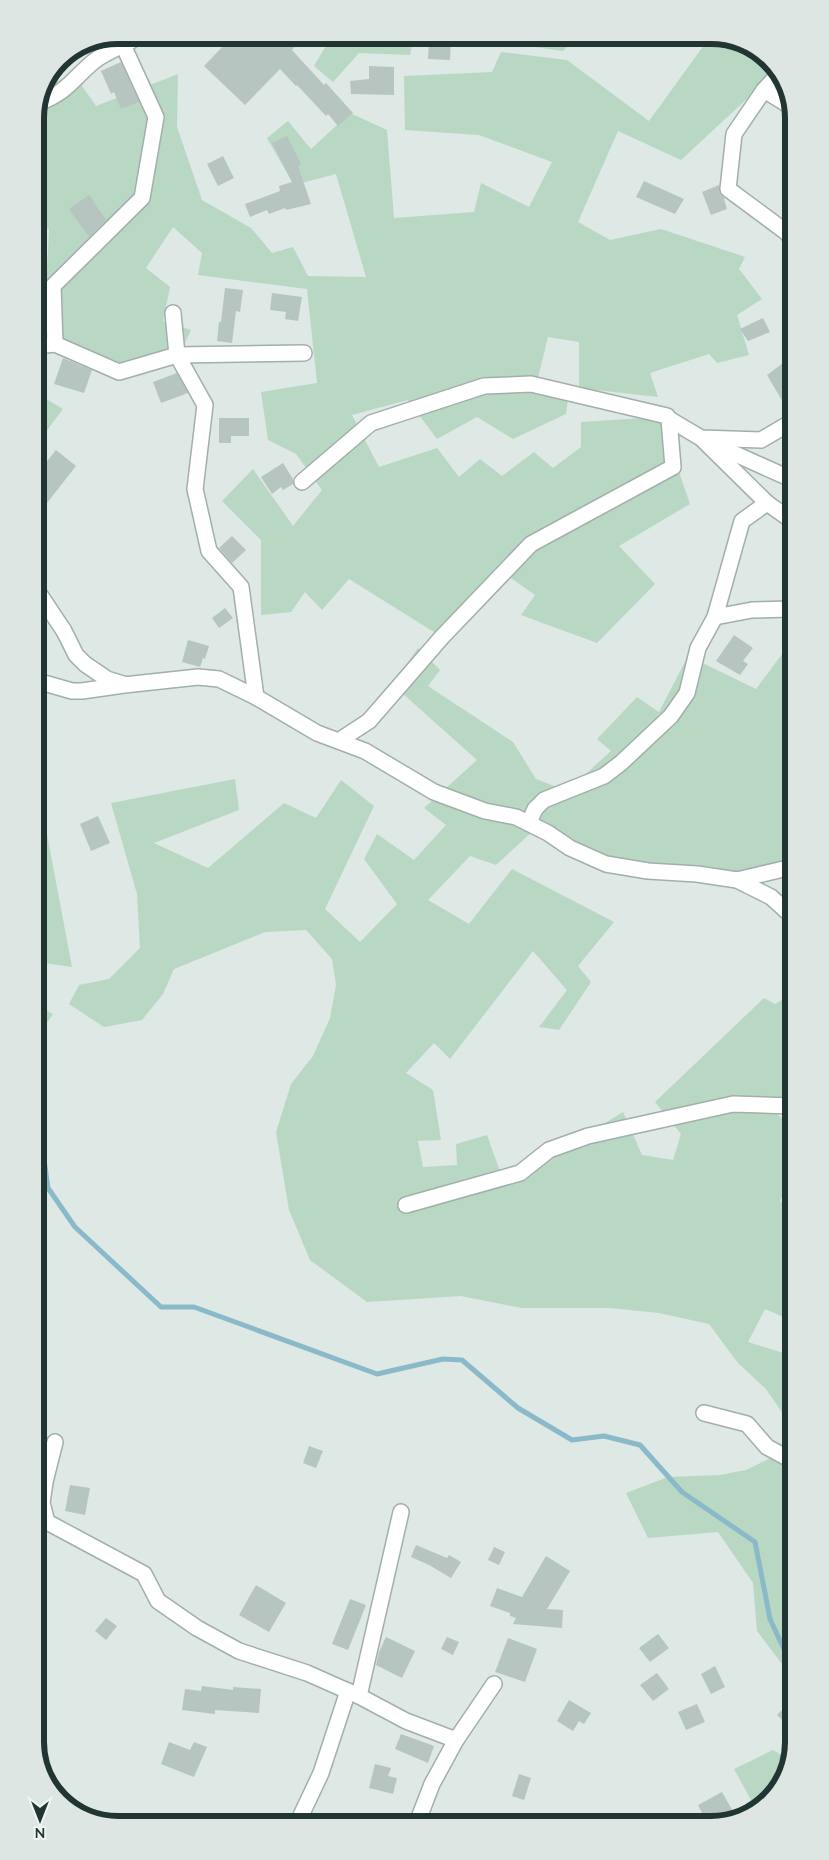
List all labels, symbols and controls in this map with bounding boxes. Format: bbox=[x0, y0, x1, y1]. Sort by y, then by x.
north arrow bbox=[15, 1795, 65, 1845]
text: N bbox=[35, 1824, 45, 1842]

